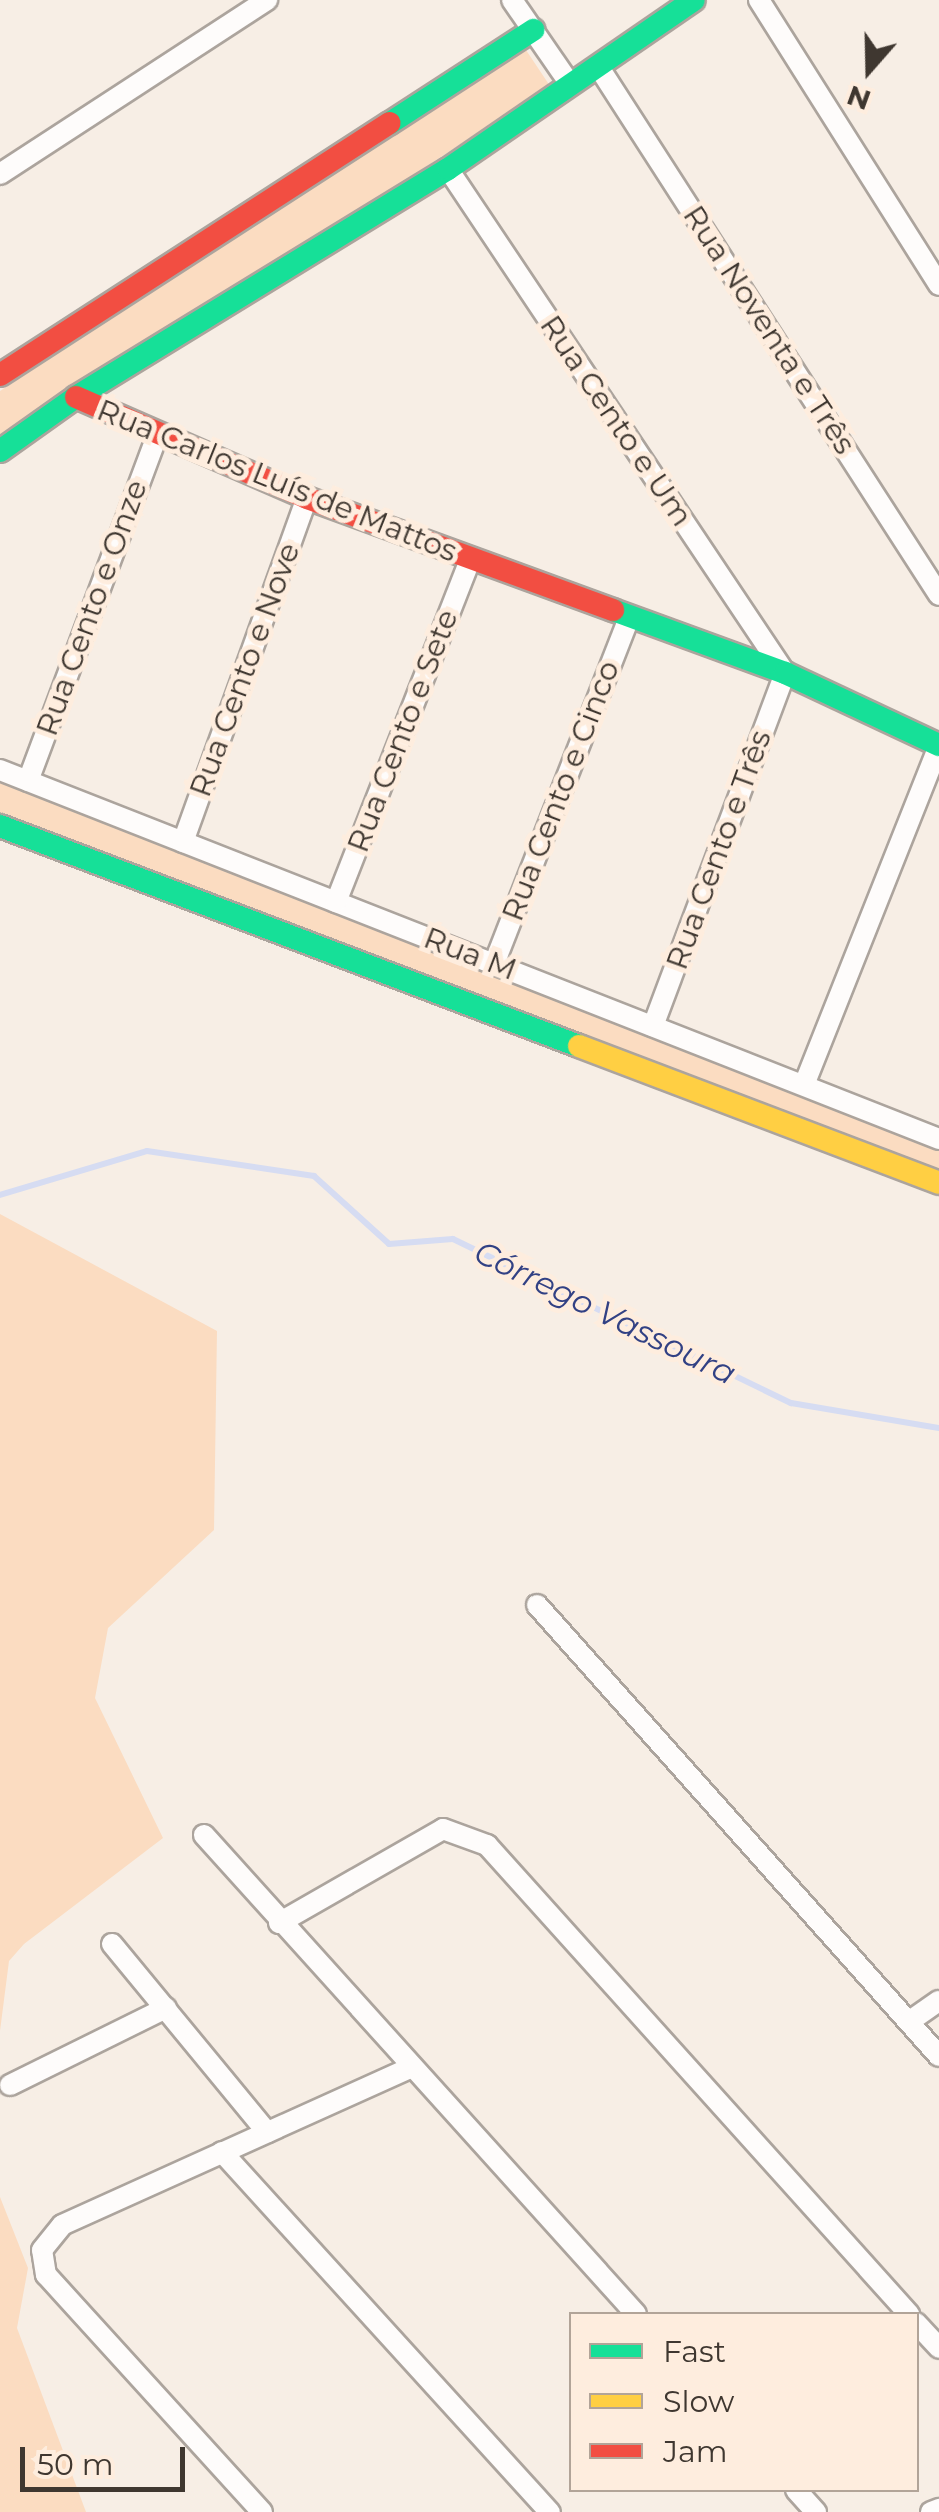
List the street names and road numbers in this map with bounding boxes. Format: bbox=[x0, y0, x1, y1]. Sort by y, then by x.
street label: Rua Noventa e Três bbox=[675, 199, 863, 461]
street label: Rua Cento e Um bbox=[532, 309, 700, 533]
street label: Rua Carlos Luís de Mattos bbox=[92, 392, 462, 570]
street label: Rua Cento e Onze bbox=[29, 475, 155, 741]
street label: Rua Cento e Nove bbox=[182, 538, 308, 802]
street label: Rua Cento e Sete bbox=[340, 605, 466, 857]
street label: Rua Cento e Cinco bbox=[495, 656, 627, 926]
street label: Rua Cento e Três bbox=[659, 726, 779, 974]
street label: Rua M bbox=[419, 920, 521, 988]

